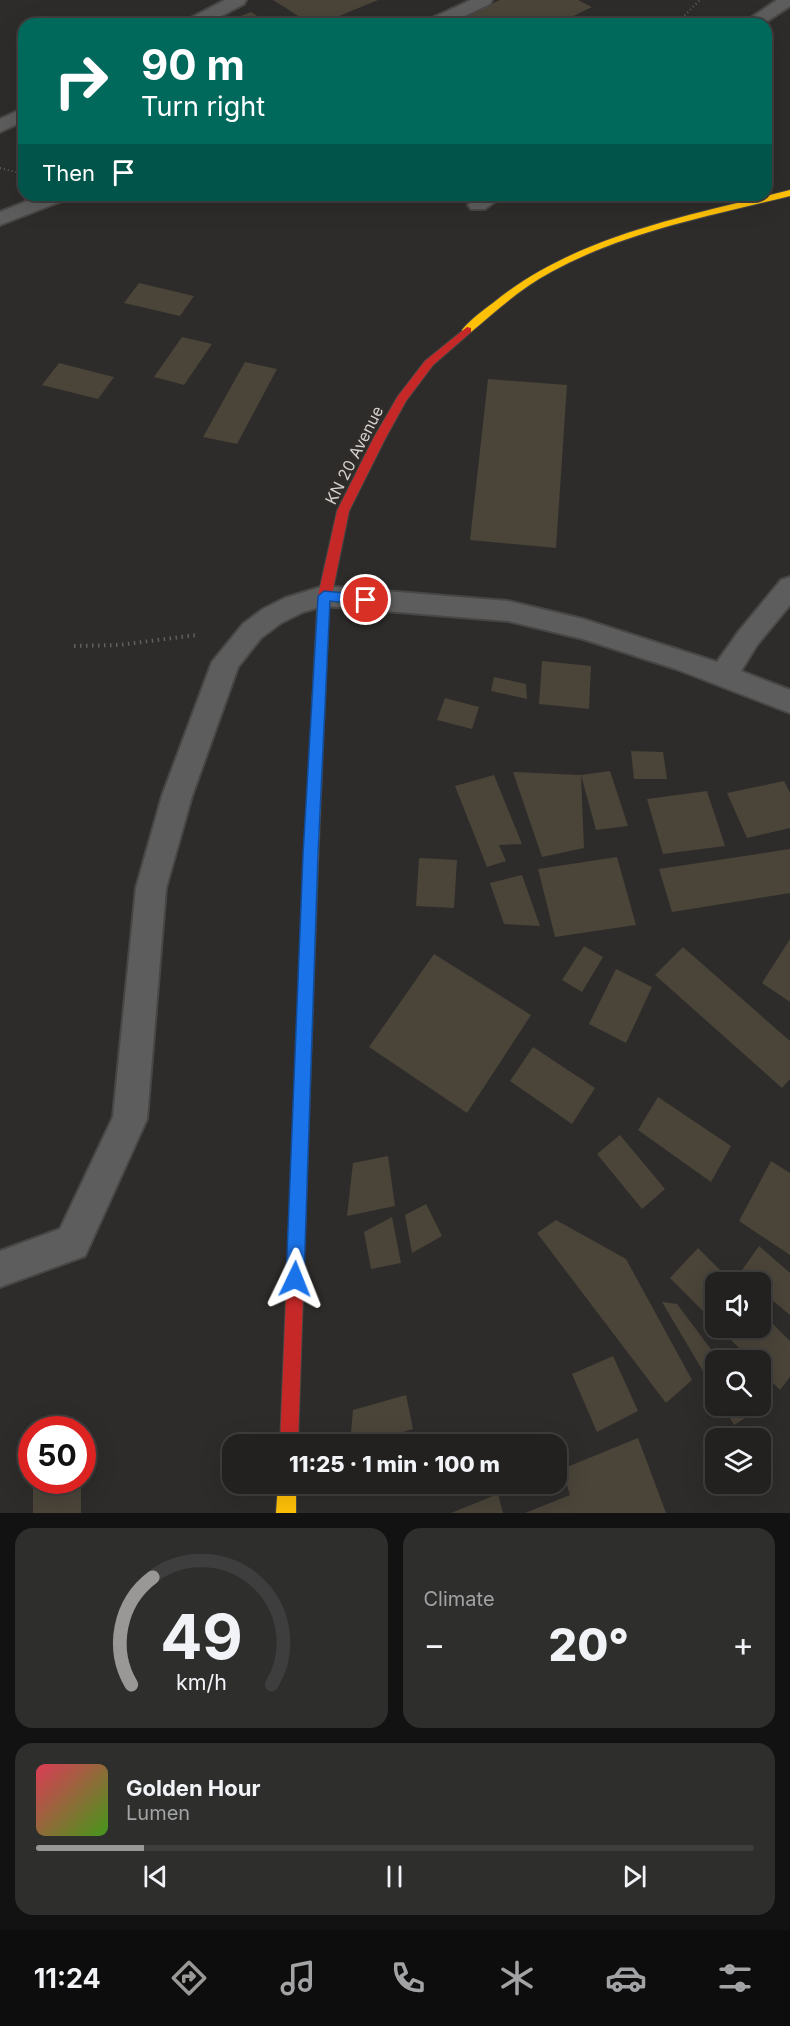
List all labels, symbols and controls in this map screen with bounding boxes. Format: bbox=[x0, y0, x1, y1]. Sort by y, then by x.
text: 90 m bbox=[141, 39, 245, 90]
icon: right bbox=[42, 42, 120, 120]
text: Turn right bbox=[141, 90, 265, 123]
icon: arrive bbox=[107, 156, 140, 189]
text: Then bbox=[42, 160, 95, 186]
street label: KN 20 Avenue bbox=[321, 402, 387, 508]
pin bbox=[340, 574, 391, 625]
icon: arrive bbox=[349, 583, 382, 616]
position arrow bbox=[263, 1247, 327, 1311]
map controls bbox=[705, 1272, 771, 1494]
button: sound bbox=[705, 1272, 771, 1338]
button: search bbox=[705, 1350, 771, 1416]
speed limit sign: 50 bbox=[18, 1416, 96, 1494]
button: layers bbox=[705, 1428, 771, 1494]
text: 11:25 · 1 min · 100 m bbox=[289, 1451, 500, 1477]
text: Climate bbox=[424, 1587, 495, 1611]
text: 49 bbox=[160, 1599, 243, 1674]
text: 20° bbox=[548, 1617, 629, 1672]
text: − bbox=[424, 1624, 445, 1664]
text: + bbox=[732, 1624, 754, 1664]
text: km/h bbox=[176, 1669, 227, 1695]
text: Golden Hour bbox=[126, 1775, 260, 1801]
text: Lumen bbox=[126, 1801, 190, 1825]
icon: previous bbox=[139, 1860, 172, 1893]
icon: pause bbox=[378, 1860, 411, 1893]
icon: next bbox=[618, 1860, 651, 1893]
icon: directions bbox=[168, 1957, 210, 1999]
icon: music bbox=[277, 1957, 319, 1999]
icon: phone bbox=[387, 1957, 429, 1999]
icon: climate bbox=[496, 1957, 538, 1999]
icon: car bbox=[605, 1957, 647, 1999]
icon: filters bbox=[714, 1957, 756, 1999]
text: 11:24 bbox=[34, 1962, 101, 1995]

